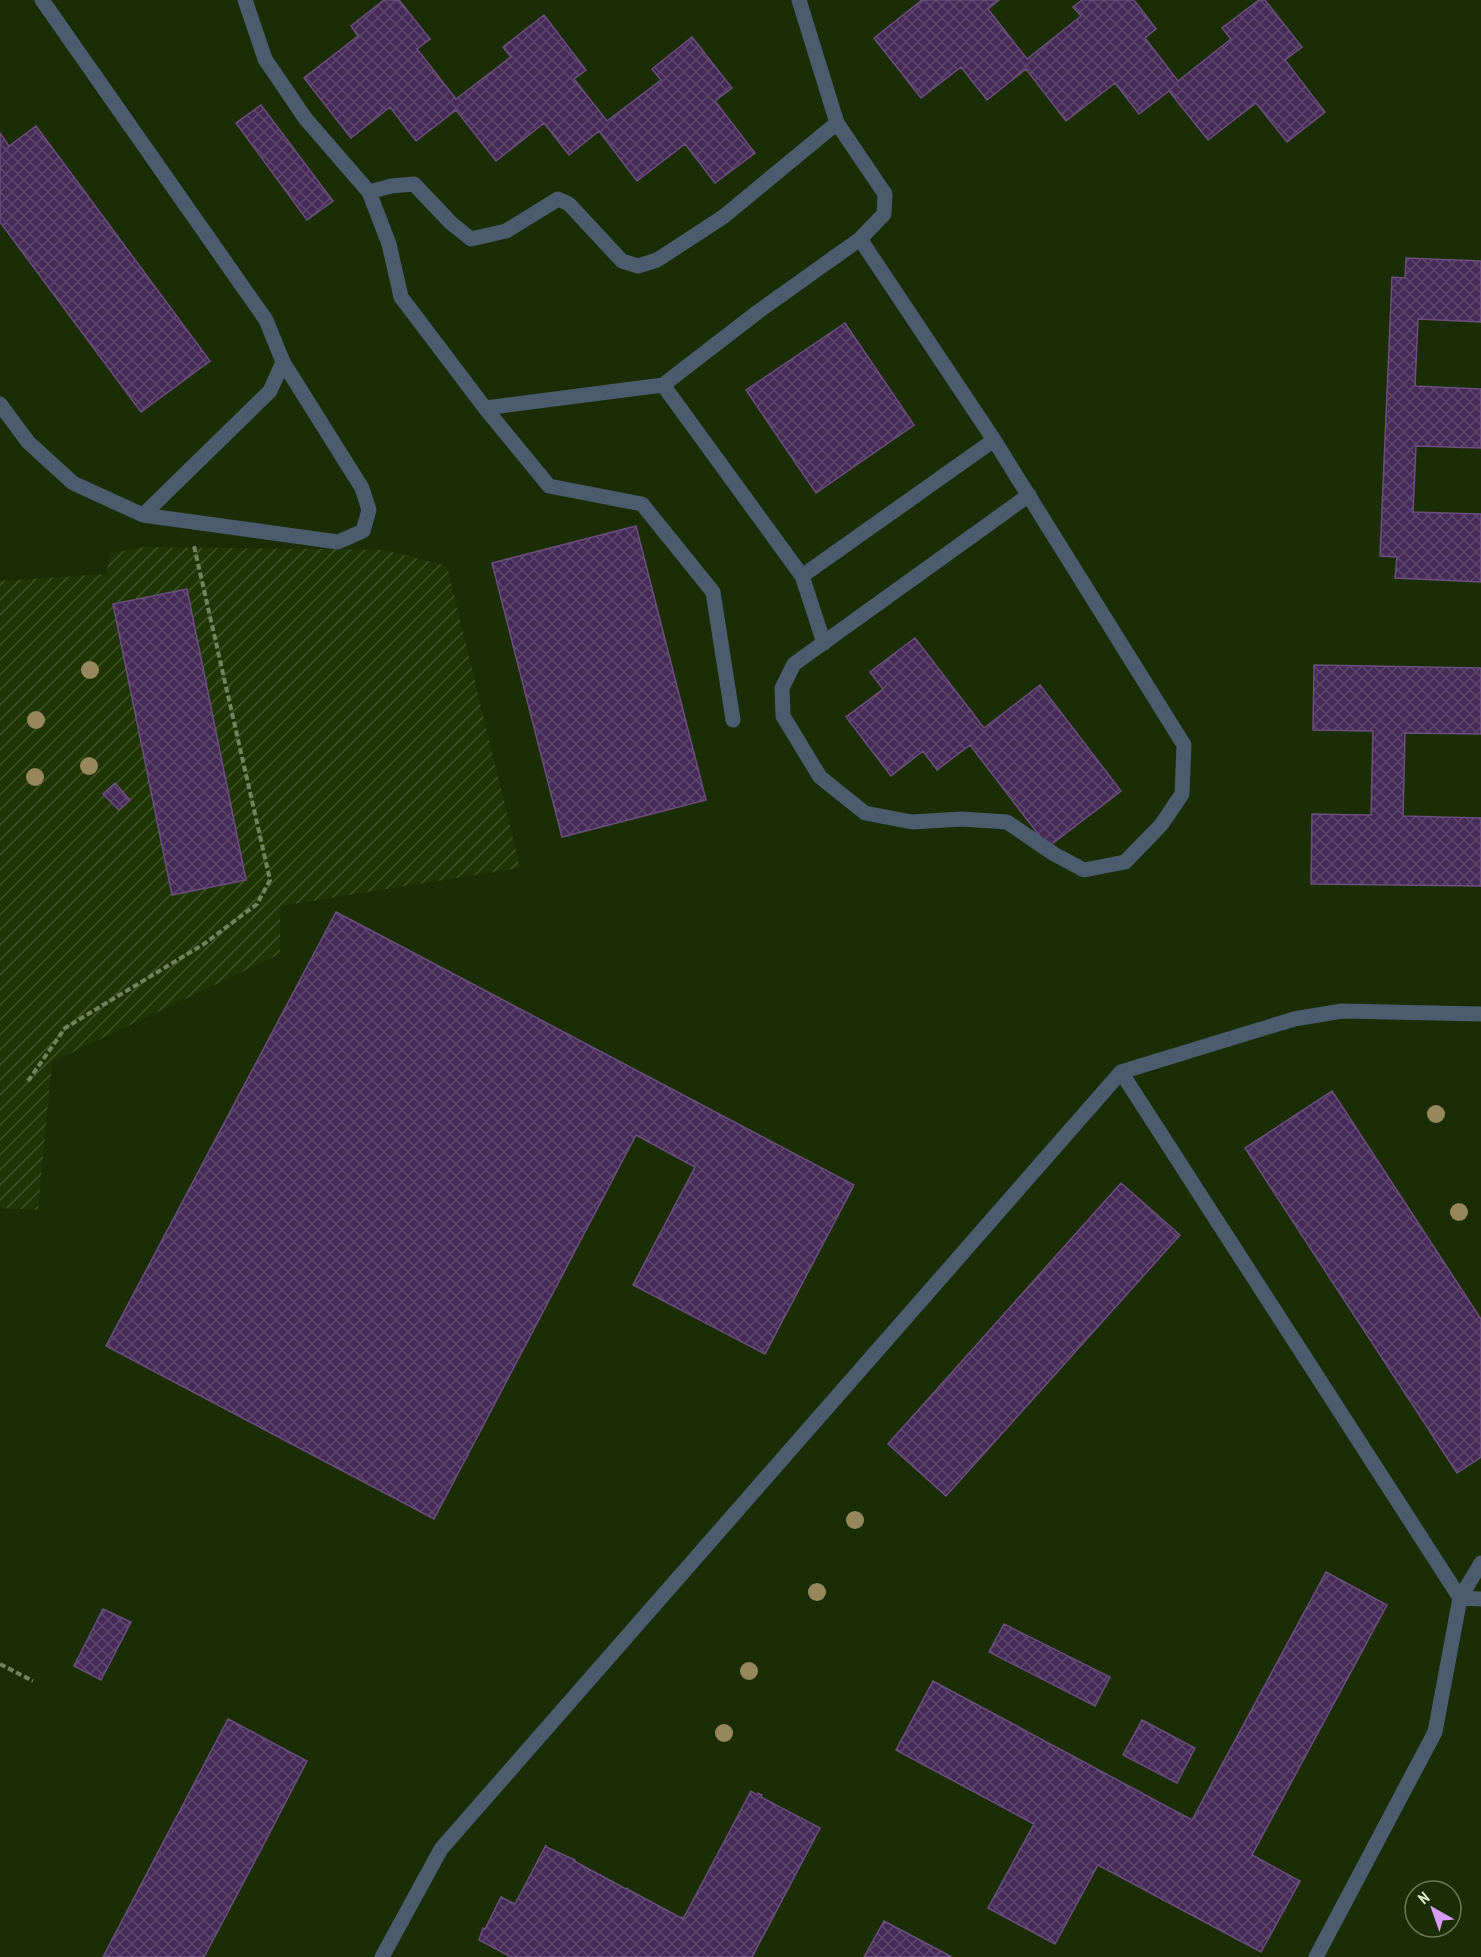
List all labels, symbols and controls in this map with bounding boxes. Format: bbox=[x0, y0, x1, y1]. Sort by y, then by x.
north arrow bbox=[1403, 1879, 1463, 1939]
text: N bbox=[1414, 1887, 1433, 1908]

